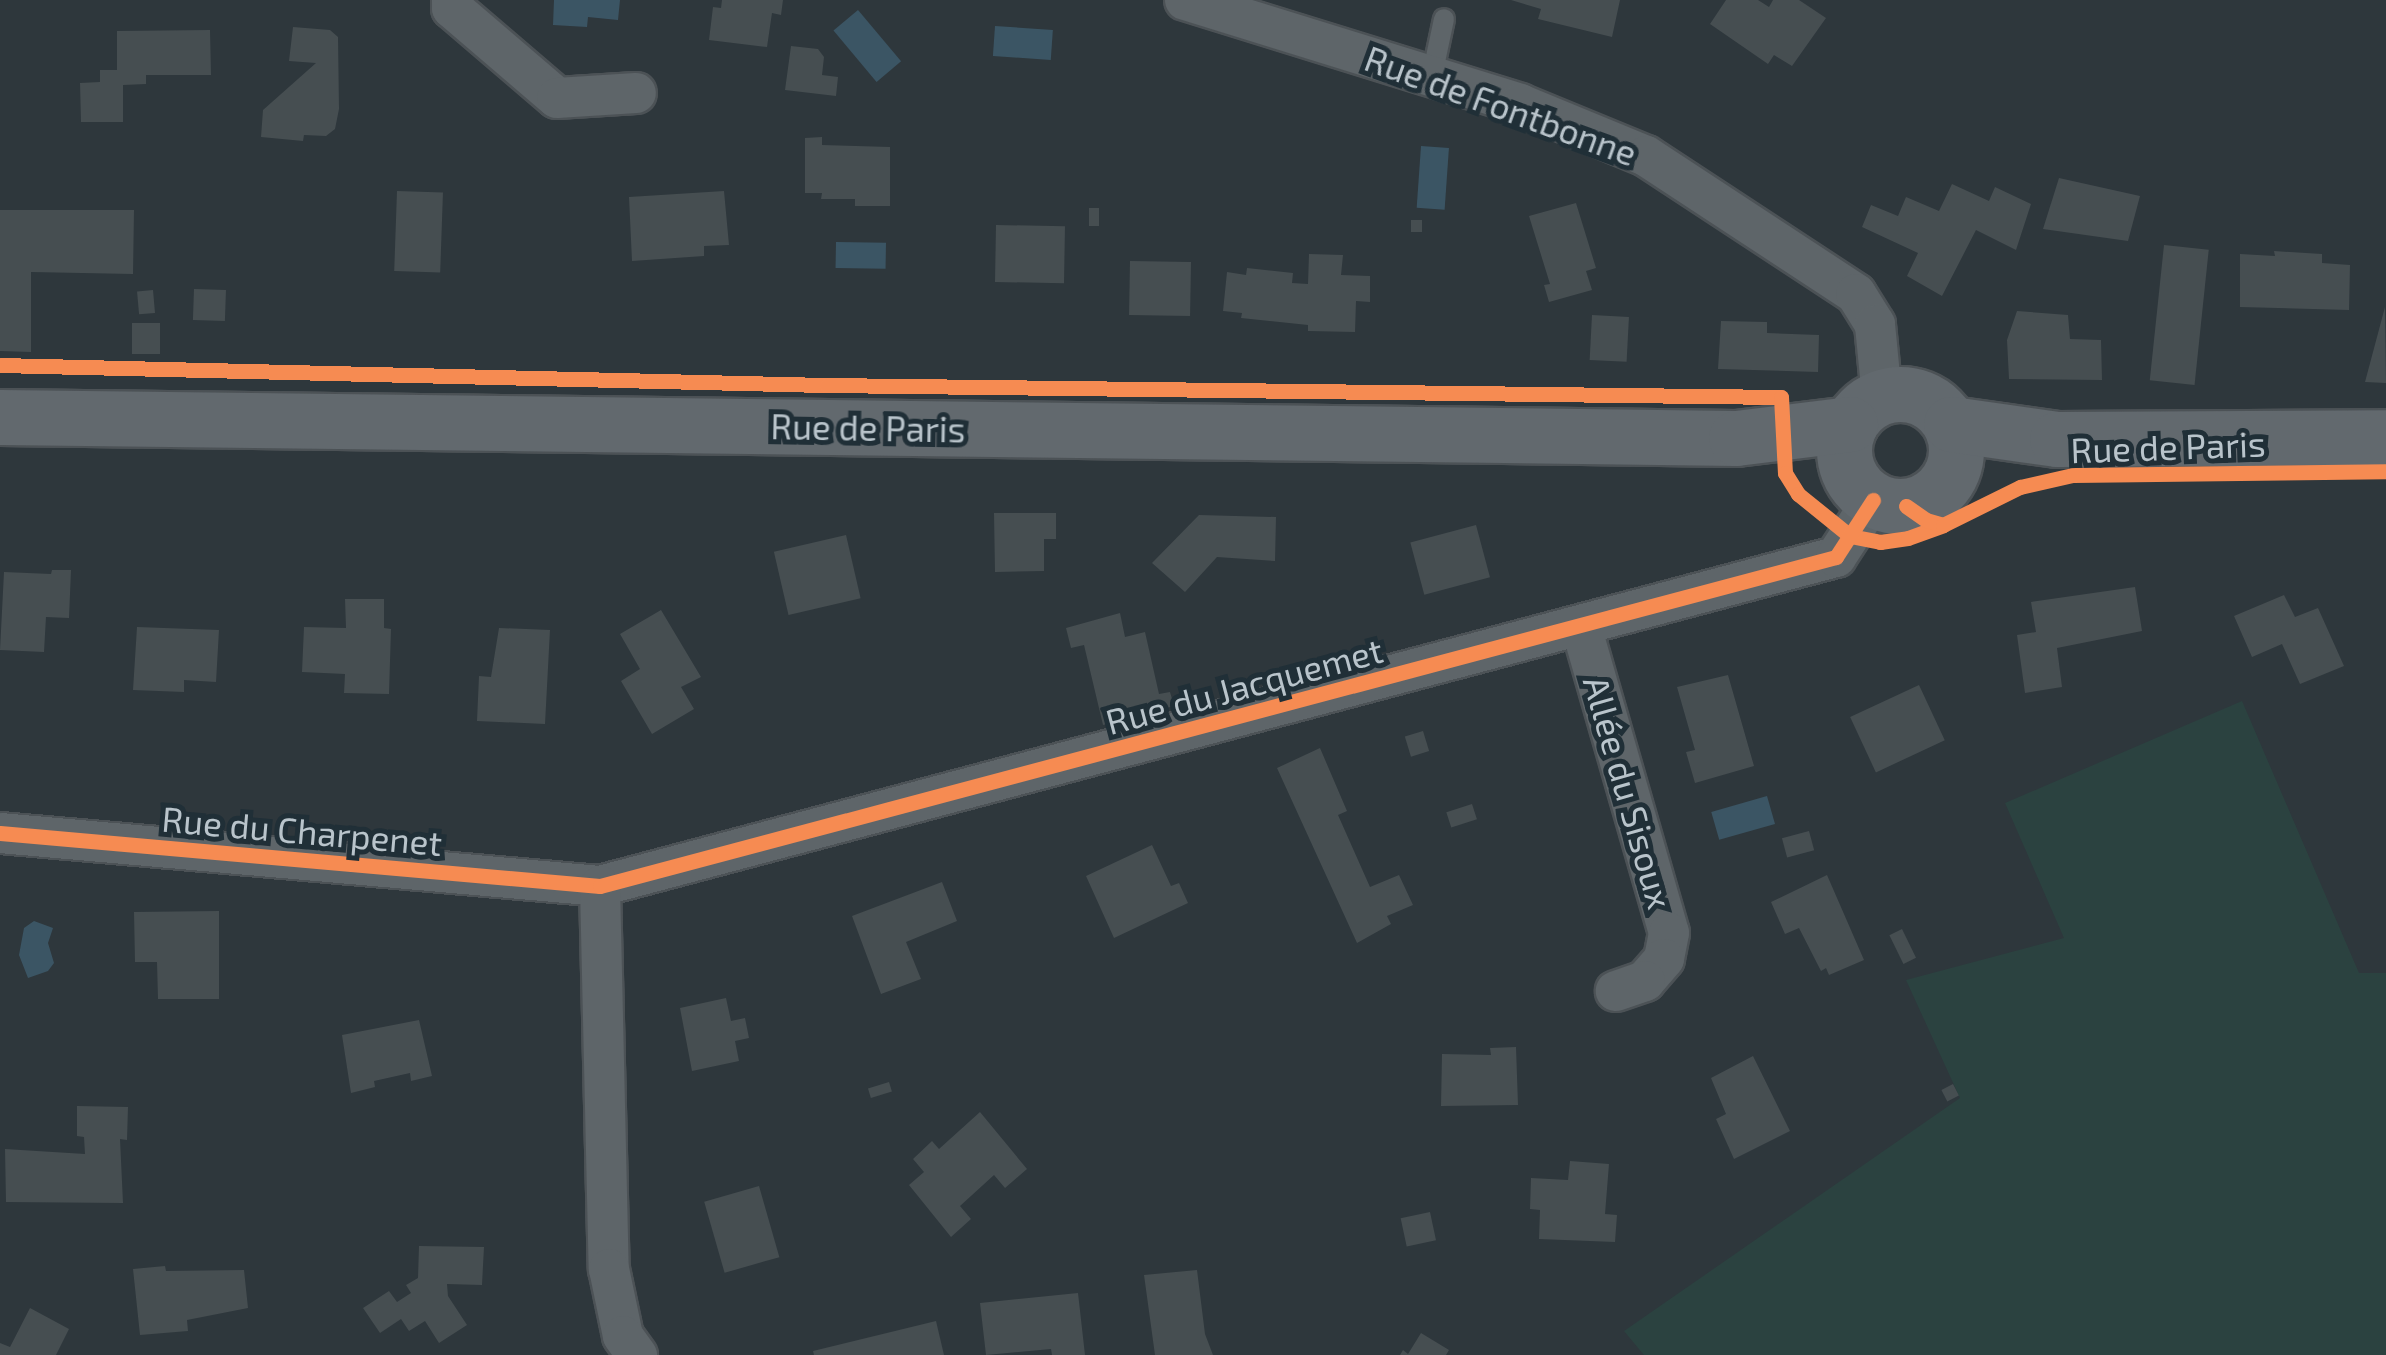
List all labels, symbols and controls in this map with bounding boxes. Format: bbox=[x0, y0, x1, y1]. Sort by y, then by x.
street label: Rue de Fontbonne bbox=[1359, 36, 1643, 174]
street label: Rue de Paris bbox=[770, 404, 966, 450]
street label: Rue de Paris bbox=[2070, 422, 2266, 470]
street label: Rue du Jacquemet bbox=[1101, 628, 1387, 742]
street label: Allée du Sisoux bbox=[1576, 671, 1682, 913]
street label: Rue du Charpenet bbox=[160, 797, 444, 863]

